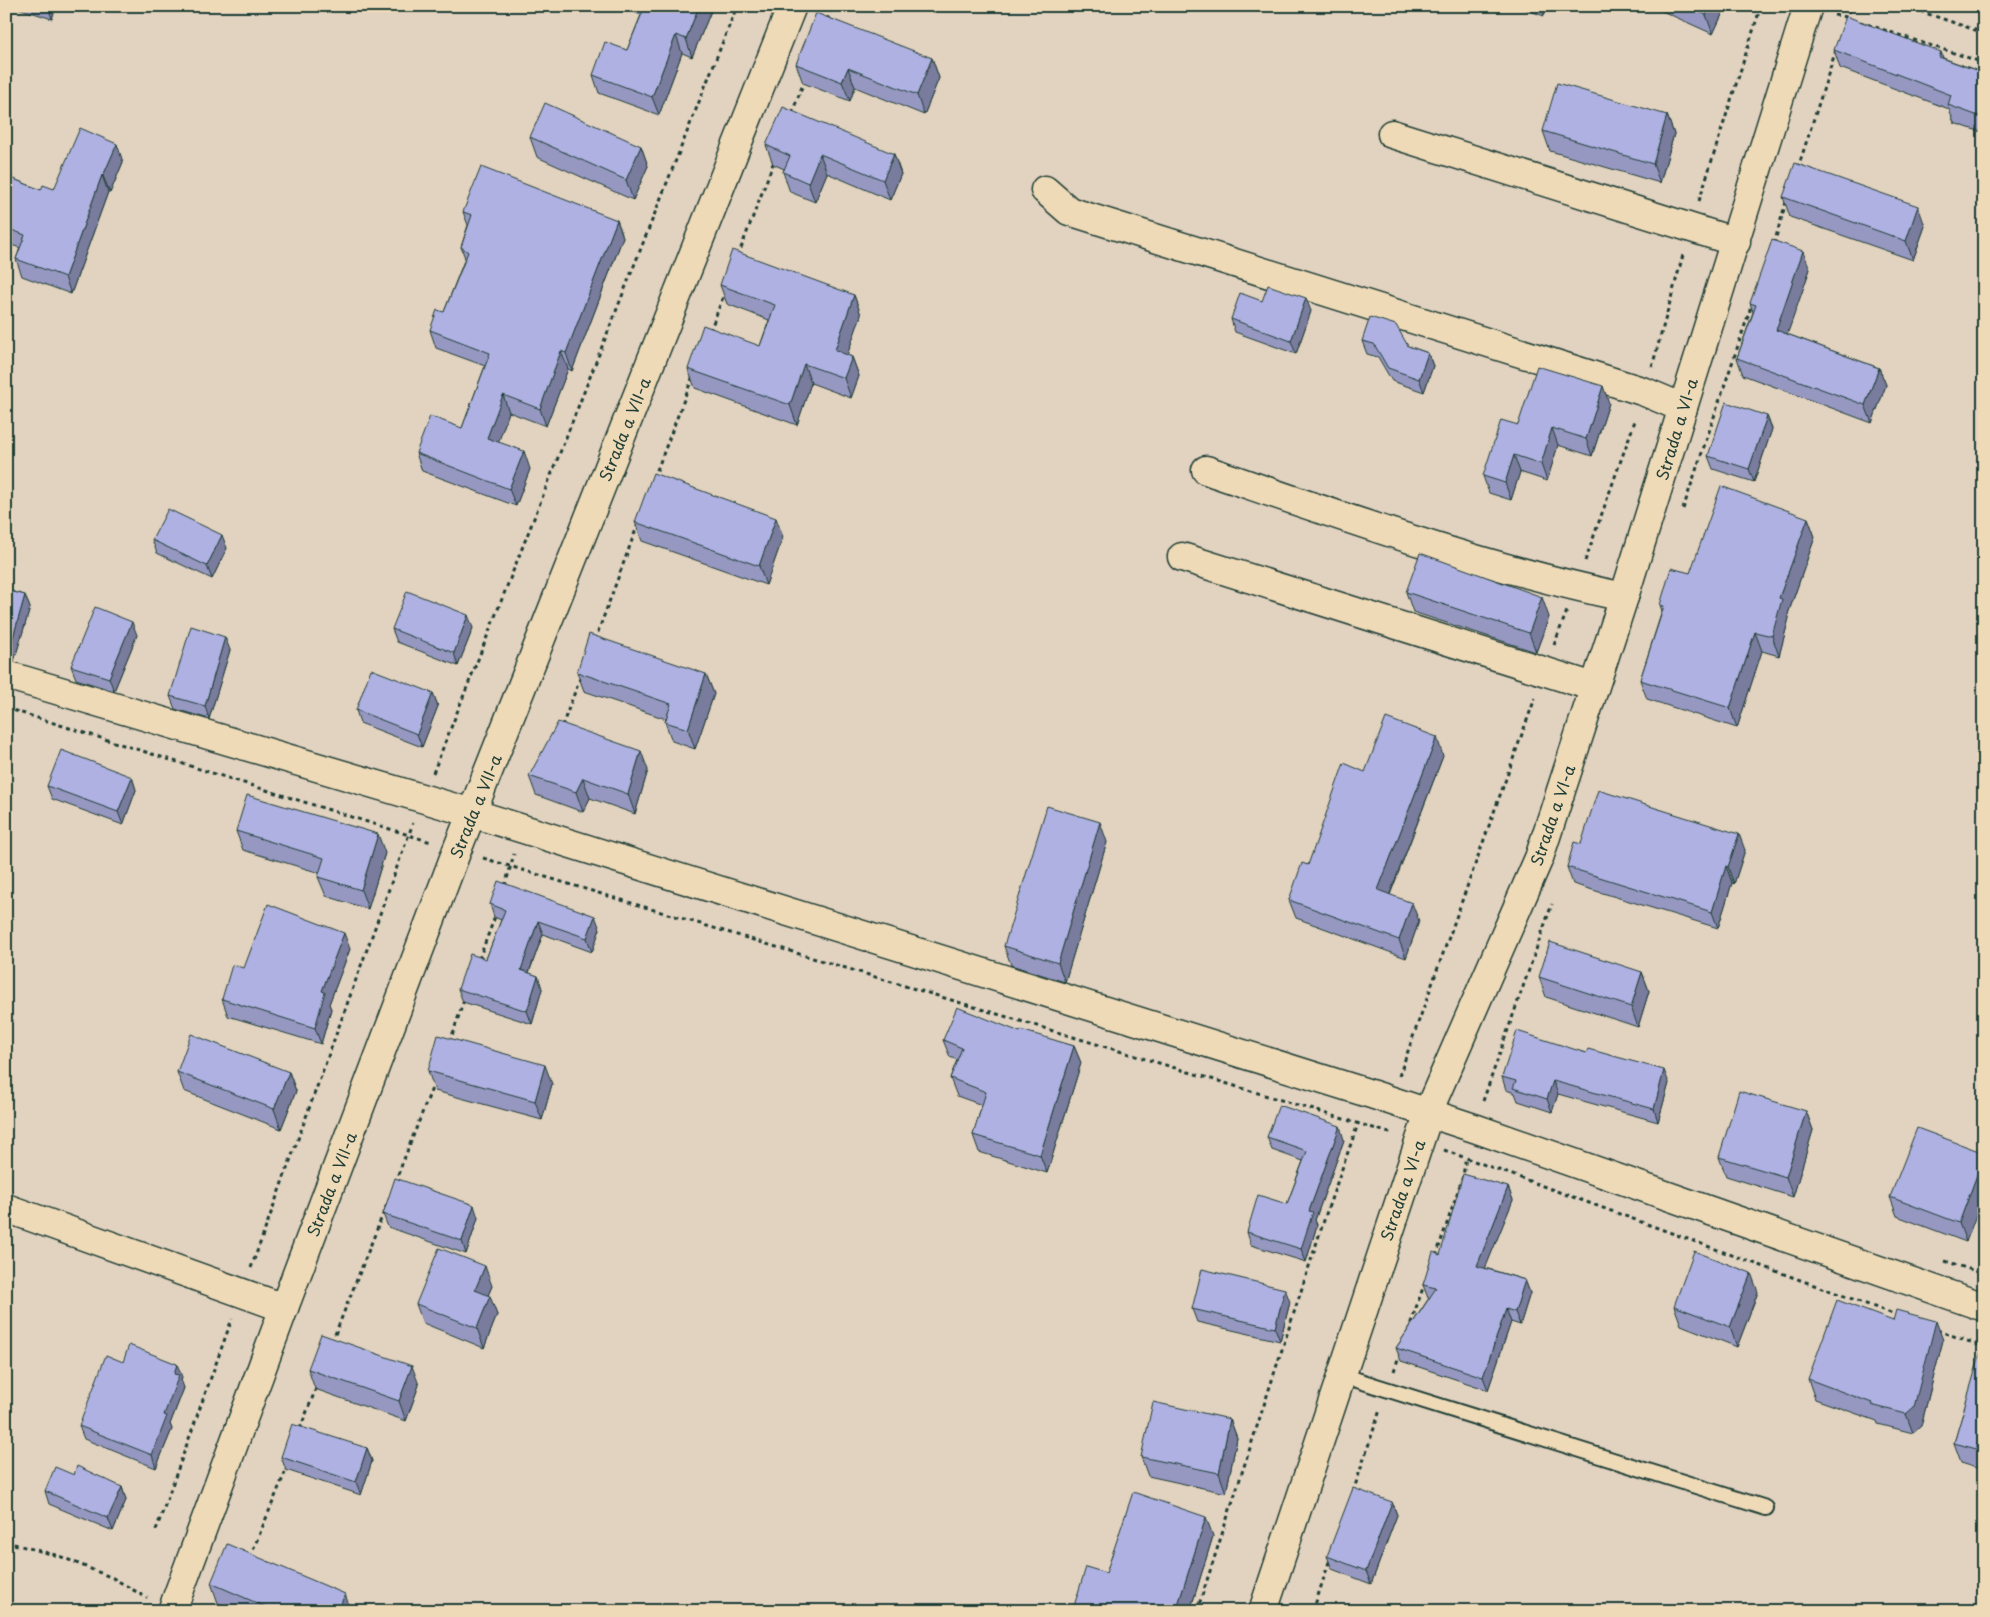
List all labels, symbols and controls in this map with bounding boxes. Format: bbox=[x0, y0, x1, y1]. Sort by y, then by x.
street label: Strada a VII-a bbox=[592, 373, 656, 485]
street label: Strada a VI-a bbox=[1649, 375, 1703, 483]
street label: Strada a VII-a bbox=[443, 750, 507, 862]
street label: Strada a VI-a bbox=[1523, 761, 1581, 869]
street label: Strada a VII-a bbox=[300, 1128, 362, 1240]
street label: Strada a VI-a bbox=[1373, 1136, 1431, 1244]

